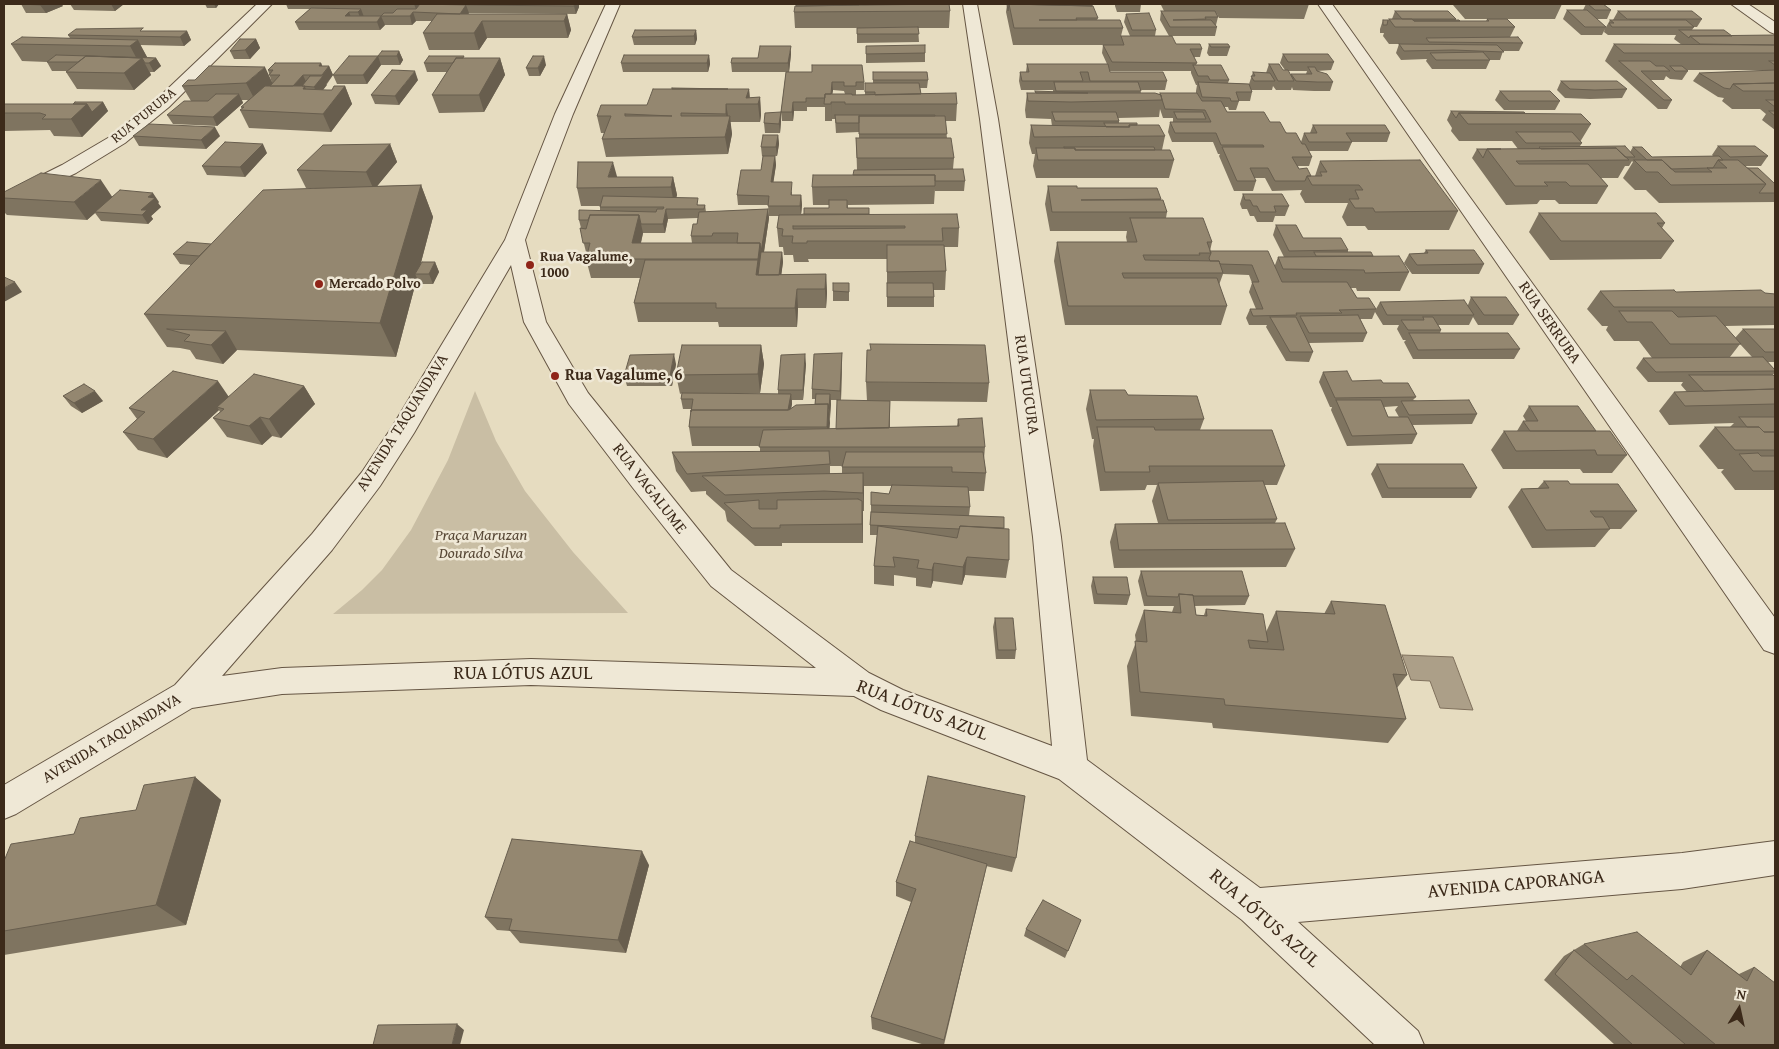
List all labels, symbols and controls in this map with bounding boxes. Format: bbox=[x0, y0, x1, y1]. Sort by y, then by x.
street label: RUA PURUBA bbox=[108, 85, 180, 147]
place label: Rua Vagalume, 1000 bbox=[540, 249, 632, 282]
marker: Rua Vagalume, 1000 bbox=[524, 259, 536, 271]
place label: Mercado Polvo bbox=[329, 276, 421, 292]
marker: Mercado Polvo bbox=[313, 278, 325, 290]
street label: RUA SERRUBA bbox=[1514, 278, 1584, 368]
street label: RUA UTUCURA bbox=[1010, 334, 1042, 436]
street label: AVENIDA TAQUANDAVA bbox=[353, 351, 453, 495]
place label: Rua Vagalume, 6 bbox=[565, 366, 682, 386]
marker: Rua Vagalume, 6 bbox=[549, 370, 561, 382]
street label: RUA VAGALUME bbox=[608, 440, 690, 538]
park label: Praça Maruzan Dourado Silva bbox=[435, 526, 527, 564]
street label: RUA LÓTUS AZUL bbox=[453, 663, 593, 685]
street label: RUA LÓTUS AZUL bbox=[853, 675, 991, 747]
street label: AVENIDA TAQUANDAVA bbox=[39, 690, 185, 788]
street label: RUA LÓTUS AZUL bbox=[1204, 865, 1324, 973]
street label: AVENIDA CAPORANGA bbox=[1426, 866, 1606, 904]
north arrow bbox=[1714, 984, 1764, 1034]
text: N bbox=[1735, 984, 1748, 1005]

